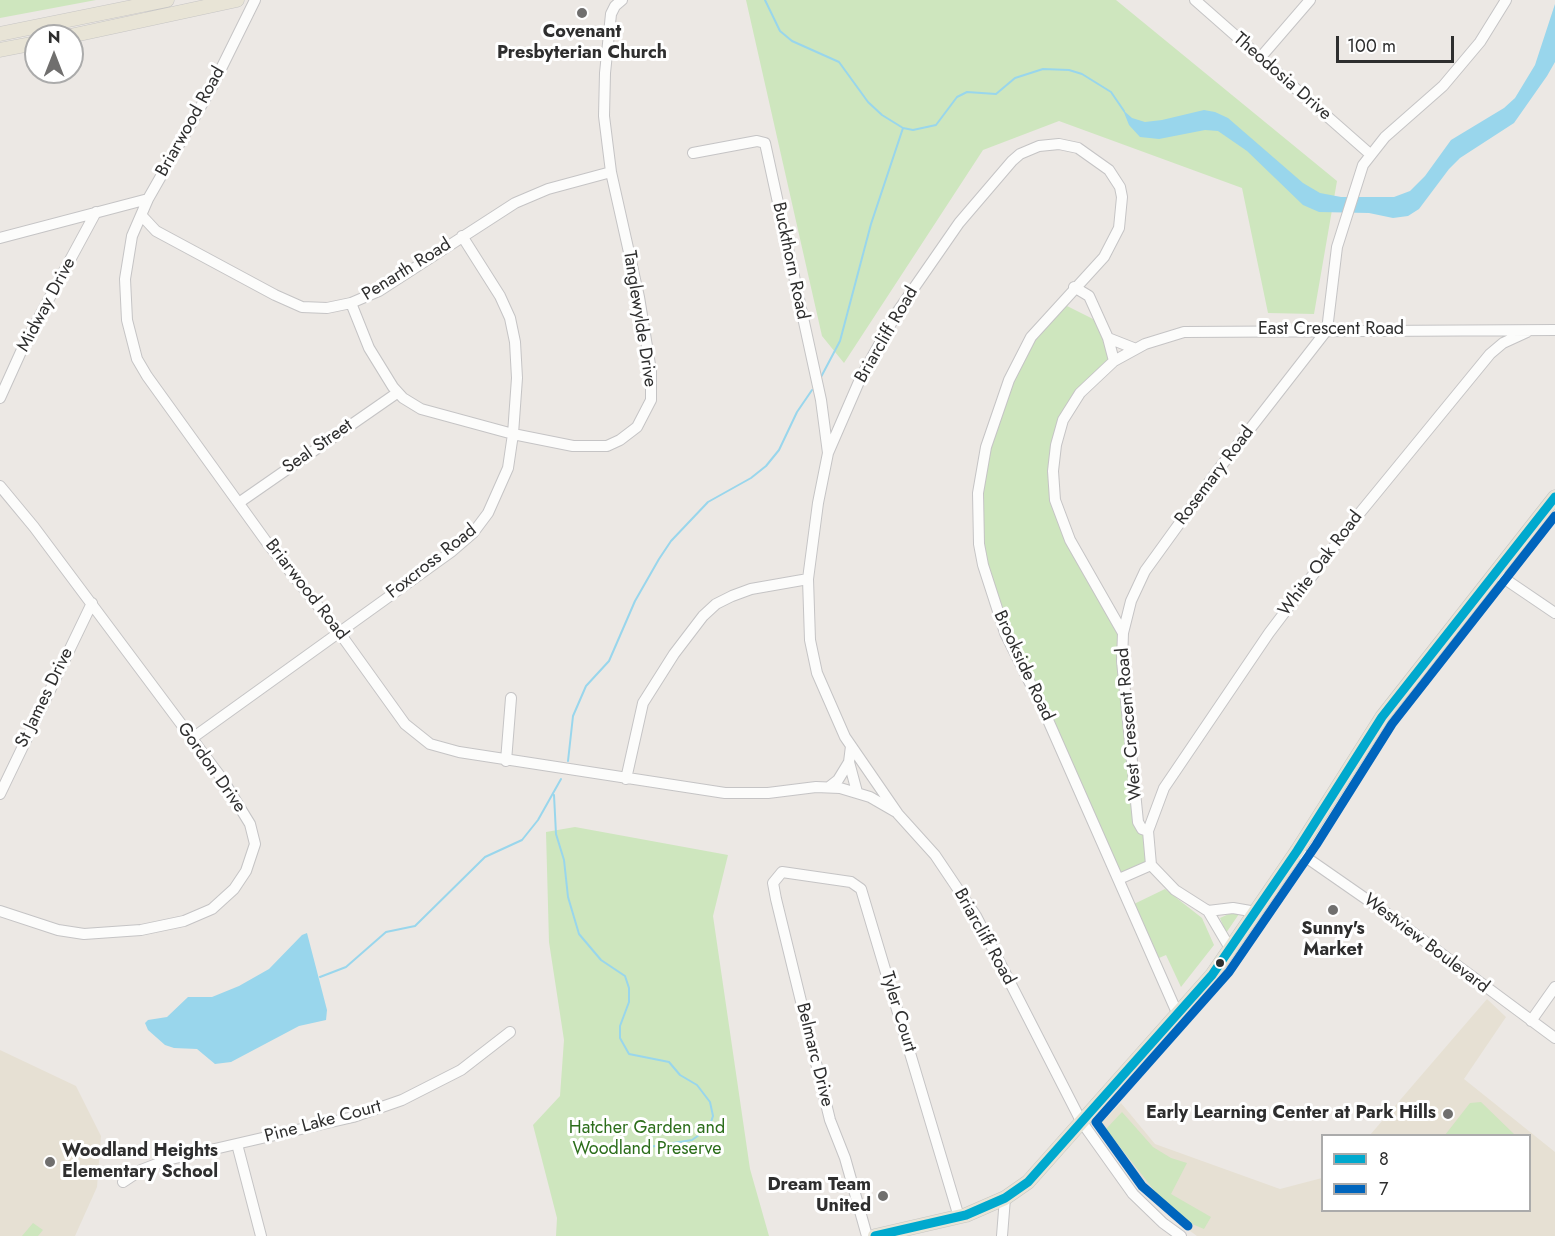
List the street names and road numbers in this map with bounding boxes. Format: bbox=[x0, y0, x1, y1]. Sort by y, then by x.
street label: Theodosia Drive bbox=[1228, 28, 1336, 126]
street label: Briarwood Road bbox=[152, 63, 230, 181]
street label: Buckthorn Road bbox=[767, 200, 813, 322]
street label: Penarth Road bbox=[359, 234, 455, 306]
street label: Tanglewylde Drive bbox=[618, 249, 660, 389]
street label: Midway Drive bbox=[13, 254, 81, 356]
street label: Briarcliff Road bbox=[851, 283, 923, 387]
street label: East Crescent Road bbox=[1258, 319, 1404, 341]
street label: Seal Street bbox=[279, 415, 357, 479]
street label: Rosemary Road bbox=[1171, 422, 1259, 530]
street label: White Oak Road bbox=[1274, 507, 1368, 621]
street label: Foxcross Road bbox=[383, 520, 481, 604]
street label: Briarwood Road bbox=[260, 535, 352, 645]
street label: Brookside Road bbox=[988, 607, 1058, 725]
street label: St James Drive bbox=[12, 644, 78, 752]
street label: West Crescent Road bbox=[1113, 647, 1147, 801]
street label: Gordon Drive bbox=[172, 719, 250, 817]
street label: Briarcliff Road bbox=[949, 885, 1019, 989]
street label: Westview Boulevard bbox=[1359, 890, 1493, 998]
street label: Tyler Court bbox=[876, 969, 920, 1055]
street label: Belmarc Drive bbox=[791, 1001, 837, 1109]
street label: Pine Lake Court bbox=[262, 1096, 384, 1148]

